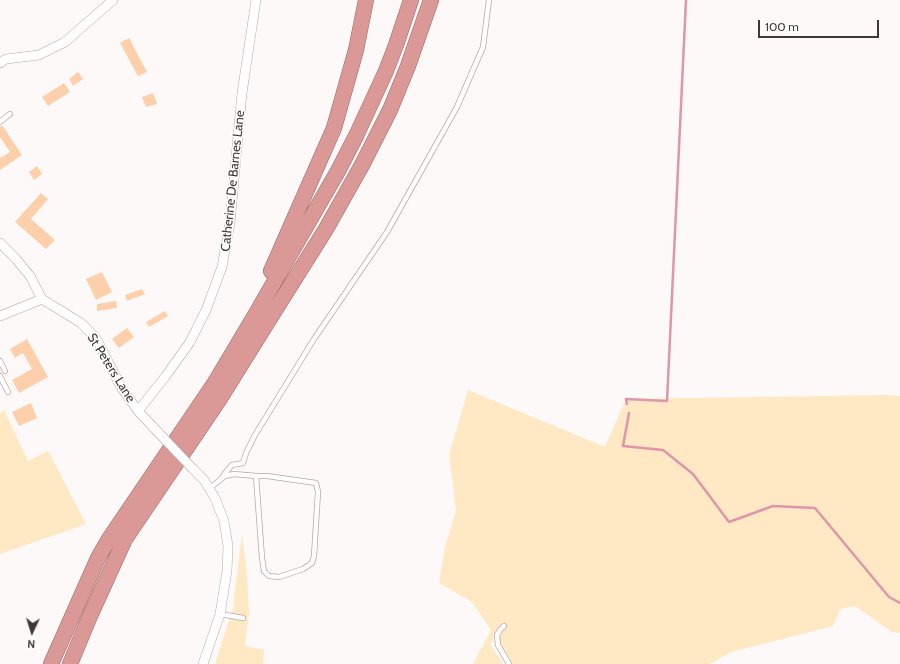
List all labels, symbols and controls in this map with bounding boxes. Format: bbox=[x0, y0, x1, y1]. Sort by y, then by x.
scale bar bbox=[760, 12, 881, 38]
text: 100 m bbox=[765, 19, 799, 34]
street label: Catherine De Barnes Lane bbox=[218, 110, 248, 252]
street label: St Peters Lane bbox=[84, 330, 138, 406]
north arrow bbox=[12, 612, 52, 652]
text: N bbox=[27, 637, 36, 651]

